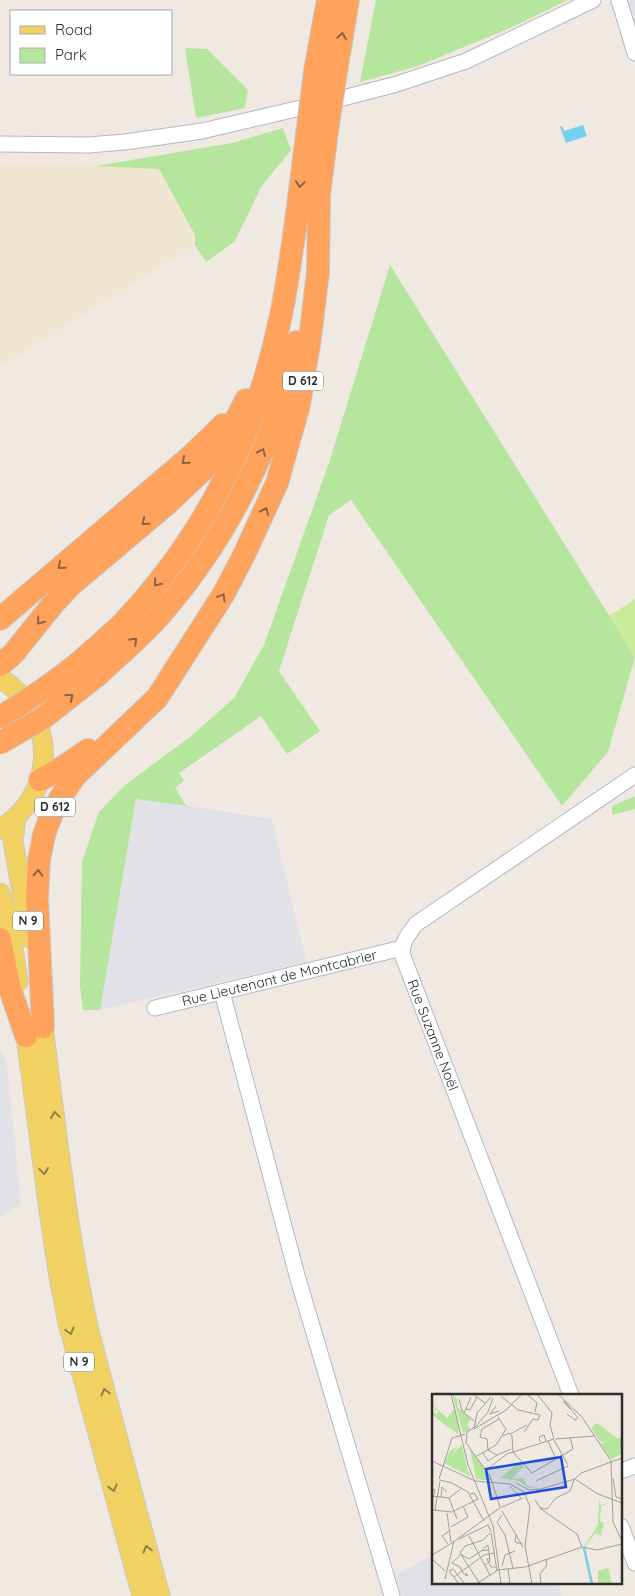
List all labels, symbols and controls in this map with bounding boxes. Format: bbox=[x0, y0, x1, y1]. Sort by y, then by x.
legend bbox=[10, 10, 172, 75]
text: Road bbox=[55, 20, 92, 39]
one-way arrow bbox=[336, 31, 346, 40]
text: Park bbox=[55, 45, 87, 64]
one-way arrow bbox=[295, 180, 306, 188]
road number: D 612 bbox=[283, 372, 323, 391]
one-way arrow bbox=[255, 448, 266, 457]
one-way arrow bbox=[181, 455, 190, 464]
one-way arrow bbox=[258, 507, 269, 516]
one-way arrow bbox=[142, 516, 151, 524]
one-way arrow bbox=[58, 561, 67, 569]
one-way arrow bbox=[155, 577, 163, 586]
one-way arrow bbox=[215, 593, 225, 602]
one-way arrow bbox=[36, 615, 45, 624]
one-way arrow bbox=[128, 638, 137, 647]
one-way arrow bbox=[64, 694, 74, 703]
road number: D 612 bbox=[35, 798, 75, 816]
one-way arrow bbox=[33, 869, 43, 877]
road number: N 9 bbox=[13, 911, 43, 930]
street label: Rue Lieutenant de Montcabrier bbox=[180, 945, 379, 1010]
street label: Rue Suzanne Noël bbox=[404, 977, 462, 1093]
one-way arrow bbox=[50, 1111, 61, 1119]
one-way arrow bbox=[38, 1167, 49, 1175]
one-way arrow bbox=[65, 1327, 75, 1335]
road number: N 9 bbox=[64, 1352, 94, 1371]
one-way arrow bbox=[100, 1388, 111, 1396]
inset map bbox=[432, 1394, 622, 1584]
one-way arrow bbox=[107, 1484, 117, 1492]
one-way arrow bbox=[143, 1545, 153, 1553]

